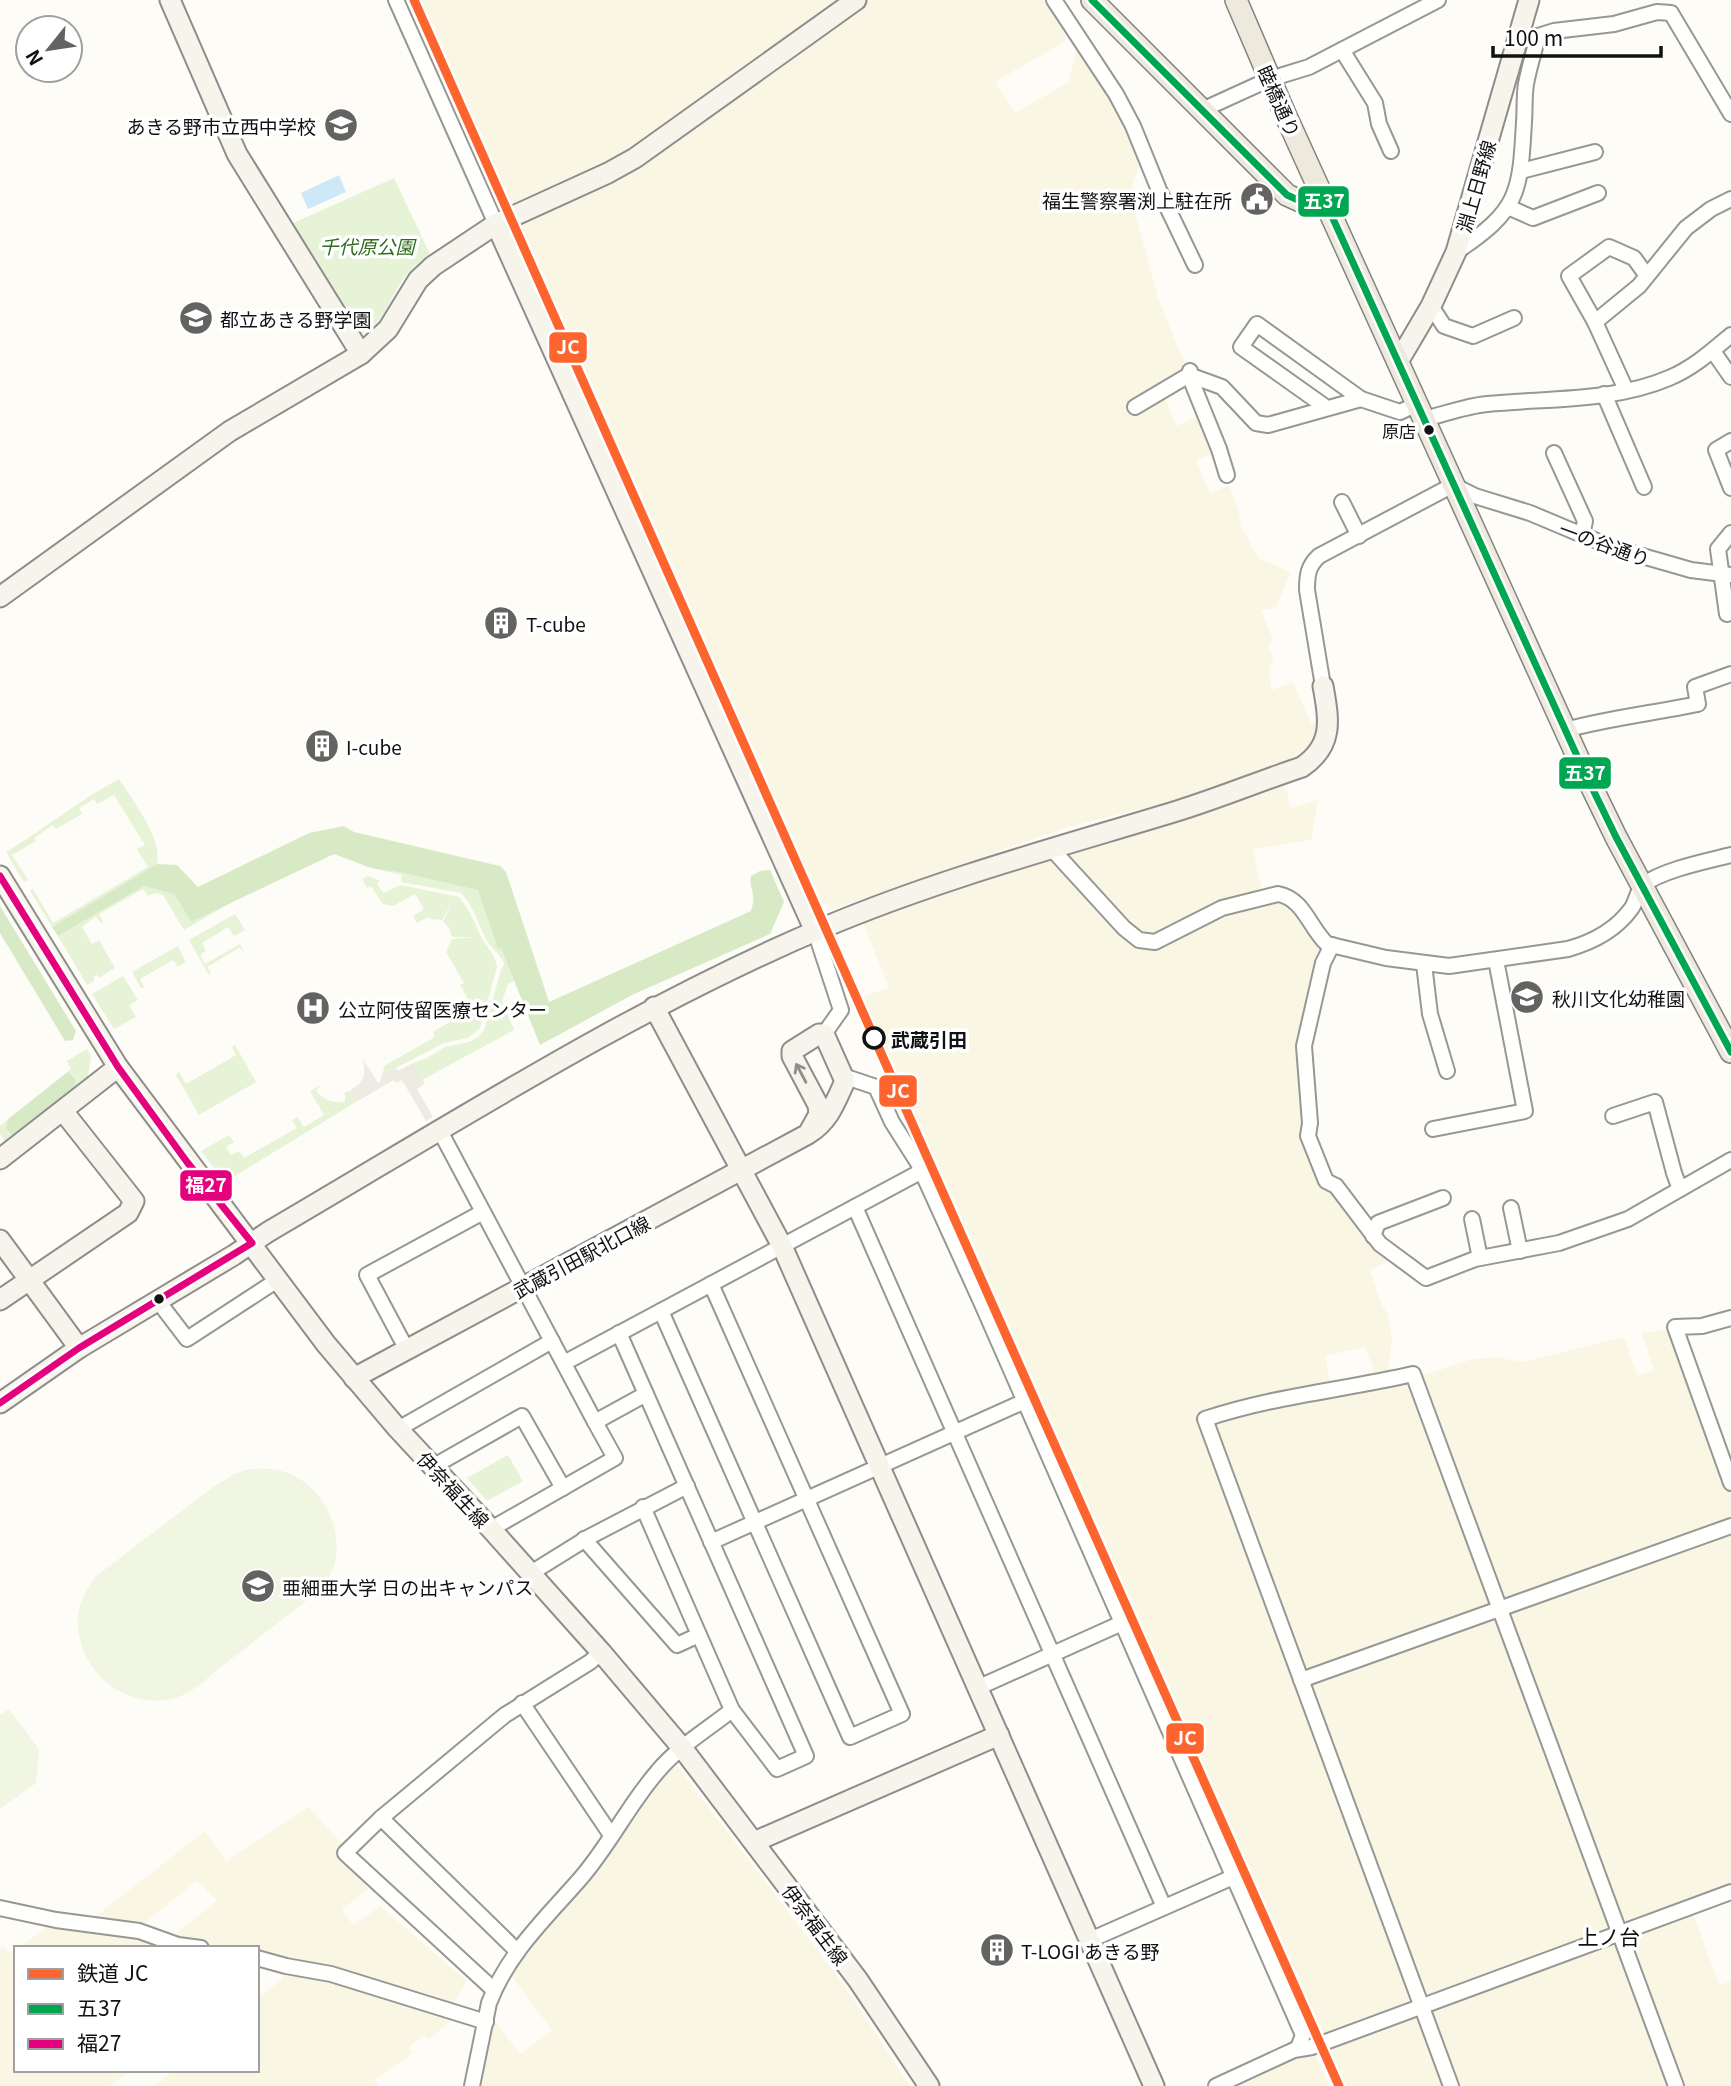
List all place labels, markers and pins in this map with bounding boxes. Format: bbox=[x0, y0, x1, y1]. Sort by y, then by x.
school or university icon: あきる野市立西中学校 bbox=[322, 106, 360, 144]
place label: あきる野市立西中学校 bbox=[126, 112, 316, 139]
public building icon: 福生警察署渕上駐在所 bbox=[1238, 180, 1276, 218]
place label: 福生警察署渕上駐在所 bbox=[1042, 186, 1232, 213]
school or university icon: 都立あきる野学園 bbox=[177, 299, 215, 337]
place label: 都立あきる野学園 bbox=[220, 305, 372, 332]
place label: 原店 bbox=[1382, 418, 1416, 443]
marker: 原店 bbox=[1422, 423, 1436, 437]
building icon: T-cube bbox=[482, 604, 520, 642]
place label: T-cube bbox=[526, 610, 586, 637]
building icon: I-cube bbox=[303, 727, 341, 765]
place label: I-cube bbox=[346, 733, 402, 760]
school or university icon: 秋川文化幼稚園 bbox=[1508, 978, 1546, 1016]
place label: 秋川文化幼稚園 bbox=[1552, 984, 1685, 1011]
hospital icon: 公立阿伎留医療センター bbox=[294, 989, 332, 1027]
place label: 公立阿伎留医療センター bbox=[338, 995, 547, 1022]
place label: 武蔵引田 bbox=[891, 1025, 967, 1052]
marker: 武蔵引田 bbox=[863, 1027, 885, 1049]
unlabelled marker bbox=[152, 1292, 166, 1306]
school or university icon: 亜細亜大学 日の出キャンパス bbox=[239, 1567, 277, 1605]
place label: 亜細亜大学 日の出キャンパス bbox=[282, 1573, 533, 1600]
building icon: T-LOGI あきる野 bbox=[978, 1931, 1016, 1969]
place label: T-LOGI あきる野 bbox=[1021, 1937, 1160, 1964]

